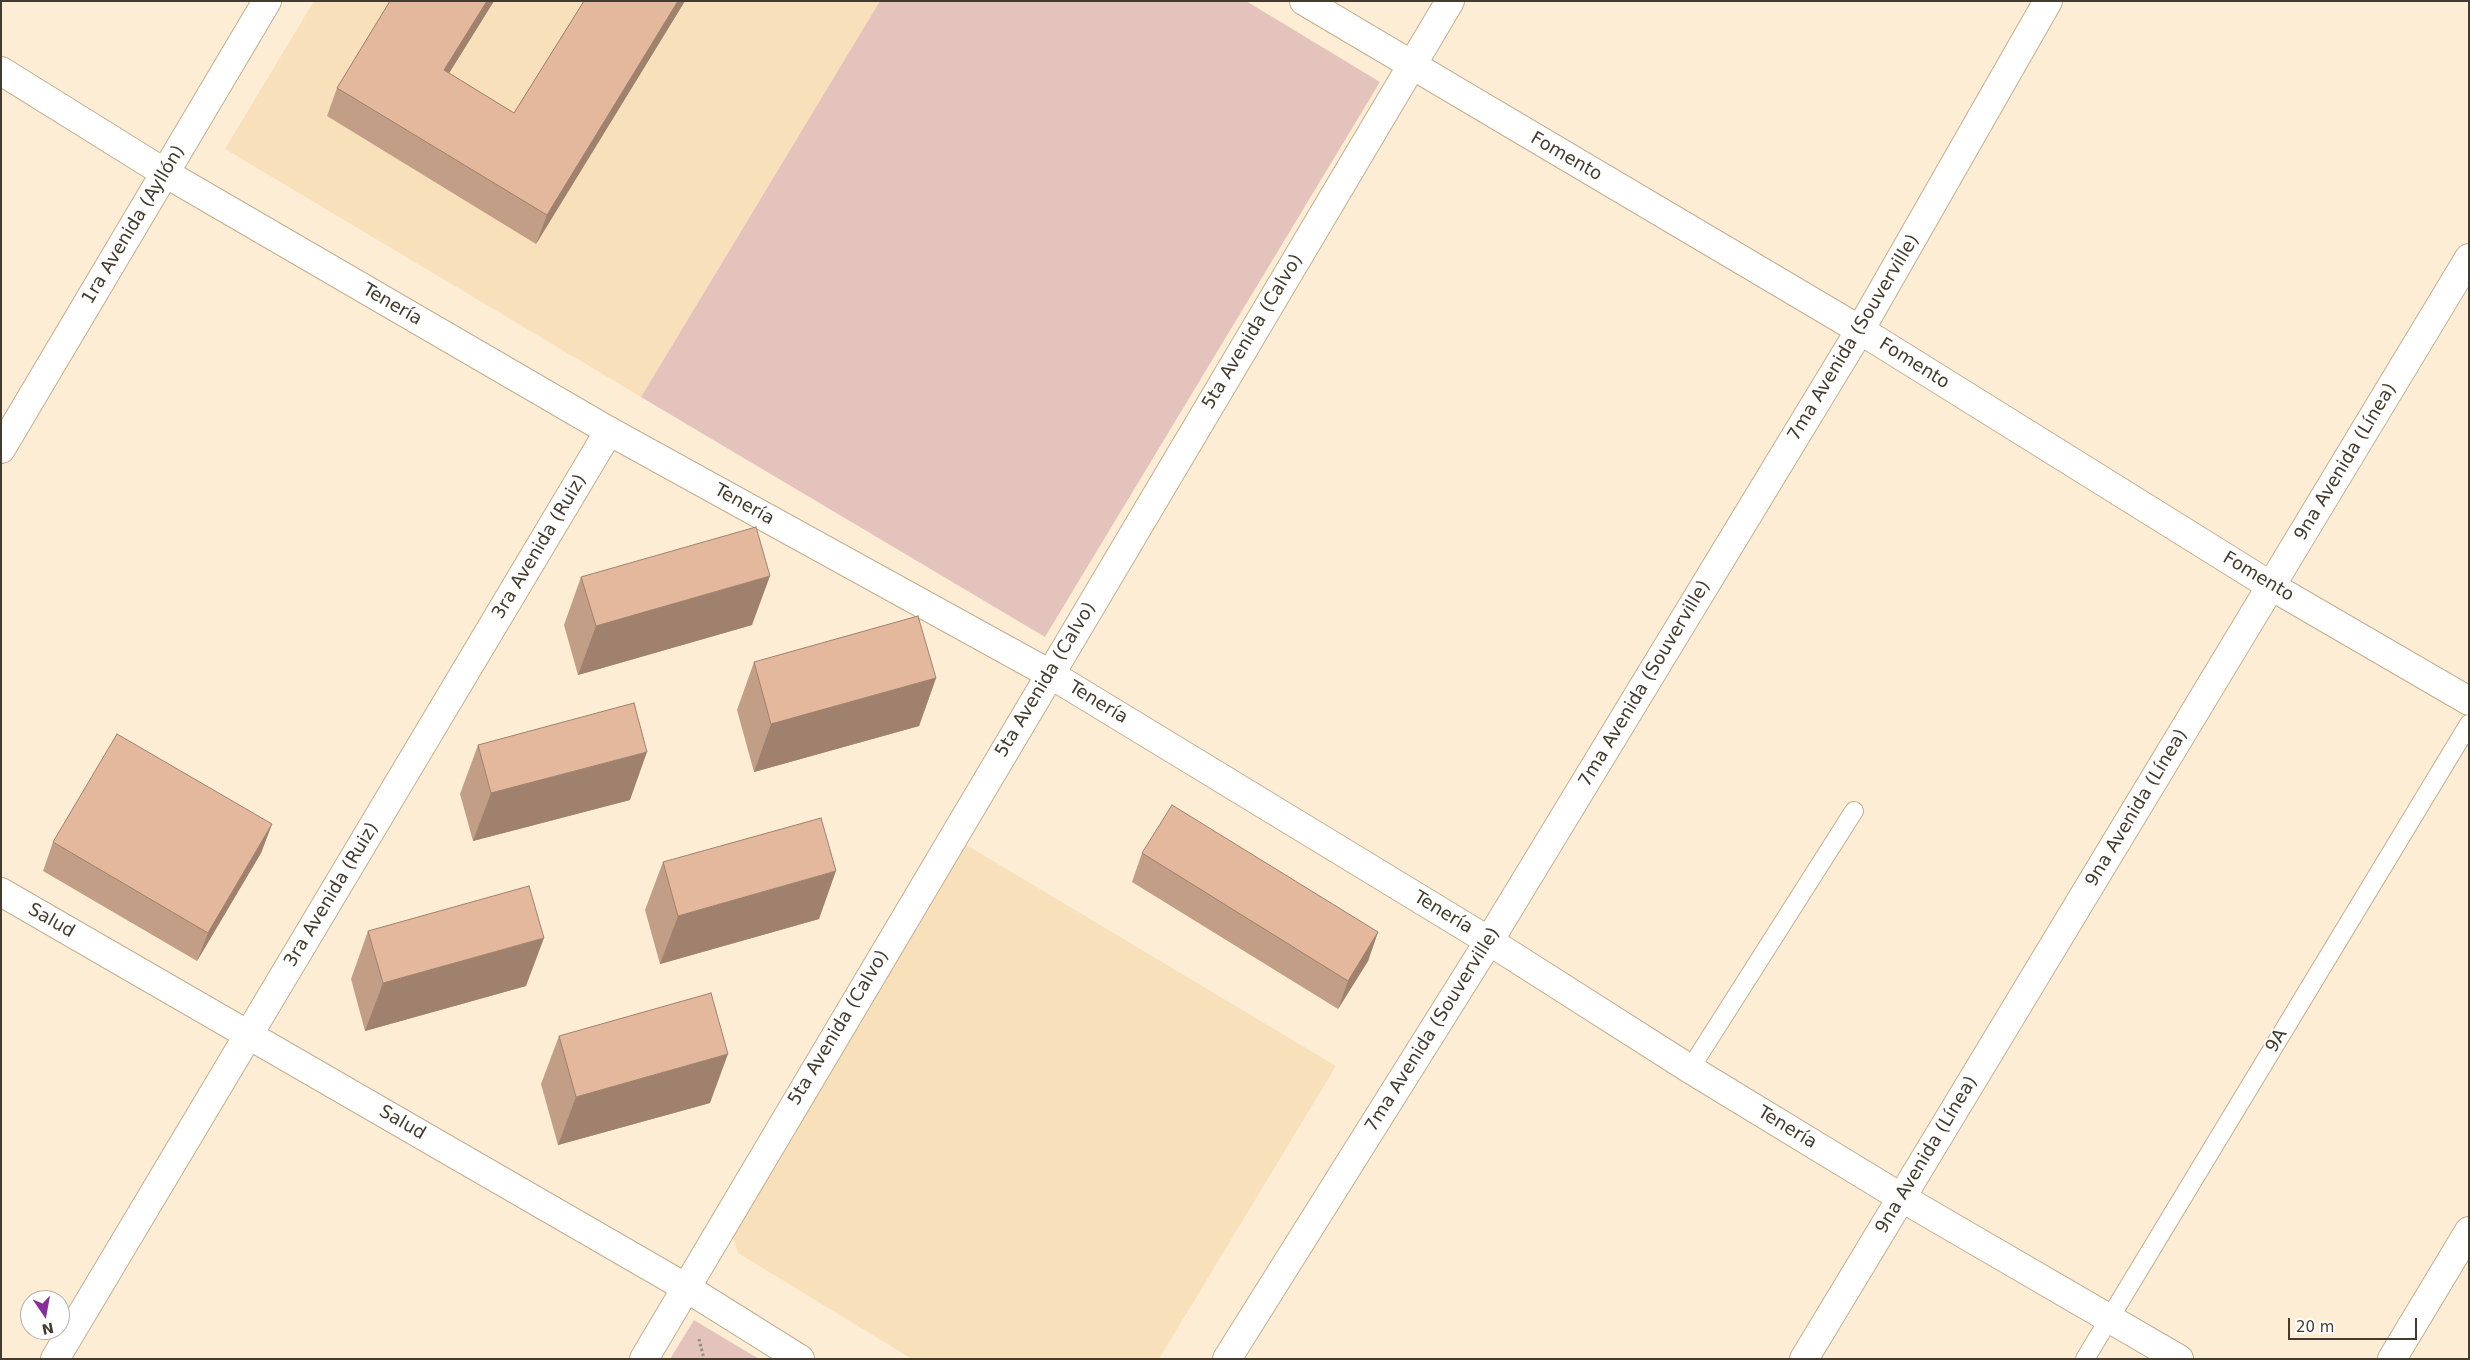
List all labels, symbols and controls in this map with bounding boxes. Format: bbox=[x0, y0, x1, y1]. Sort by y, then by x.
street label: Fomento bbox=[1526, 128, 1606, 186]
street label: 1ra Avenida (Ayllón) bbox=[78, 142, 190, 308]
street label: 7ma Avenida (Souverville) bbox=[1784, 231, 1924, 445]
street label: 5ta Avenida (Calvo) bbox=[1198, 251, 1308, 413]
street label: Tenería bbox=[358, 279, 426, 331]
street label: Fomento bbox=[1875, 334, 1953, 394]
street label: 9na Avenida (Línea) bbox=[2290, 379, 2402, 545]
street label: 3ra Avenida (Ruiz) bbox=[488, 471, 592, 623]
street label: Tenería bbox=[710, 480, 778, 530]
street label: Fomento bbox=[2219, 547, 2297, 607]
street label: 7ma Avenida (Souverville) bbox=[1575, 577, 1715, 791]
street label: 5ta Avenida (Calvo) bbox=[991, 599, 1101, 761]
street label: Tenería bbox=[1065, 677, 1131, 729]
street label: 9na Avenida (Línea) bbox=[2081, 725, 2193, 891]
street label: 3ra Avenida (Ruiz) bbox=[280, 819, 384, 971]
street label: Tenería bbox=[1410, 887, 1476, 939]
street label: Salud bbox=[24, 899, 78, 943]
street label: 7ma Avenida (Souverville) bbox=[1361, 924, 1505, 1136]
street label: 5ta Avenida (Calvo) bbox=[784, 947, 894, 1109]
street label: 9A bbox=[2262, 1025, 2292, 1057]
street label: 9na Avenida (Línea) bbox=[1871, 1072, 1983, 1238]
street label: Salud bbox=[375, 1101, 429, 1145]
street label: Tenería bbox=[1754, 1102, 1820, 1154]
north arrow bbox=[20, 1290, 70, 1340]
scale bar bbox=[2290, 1308, 2419, 1340]
text: 20 m bbox=[2296, 1318, 2334, 1336]
text: N bbox=[41, 1320, 55, 1338]

